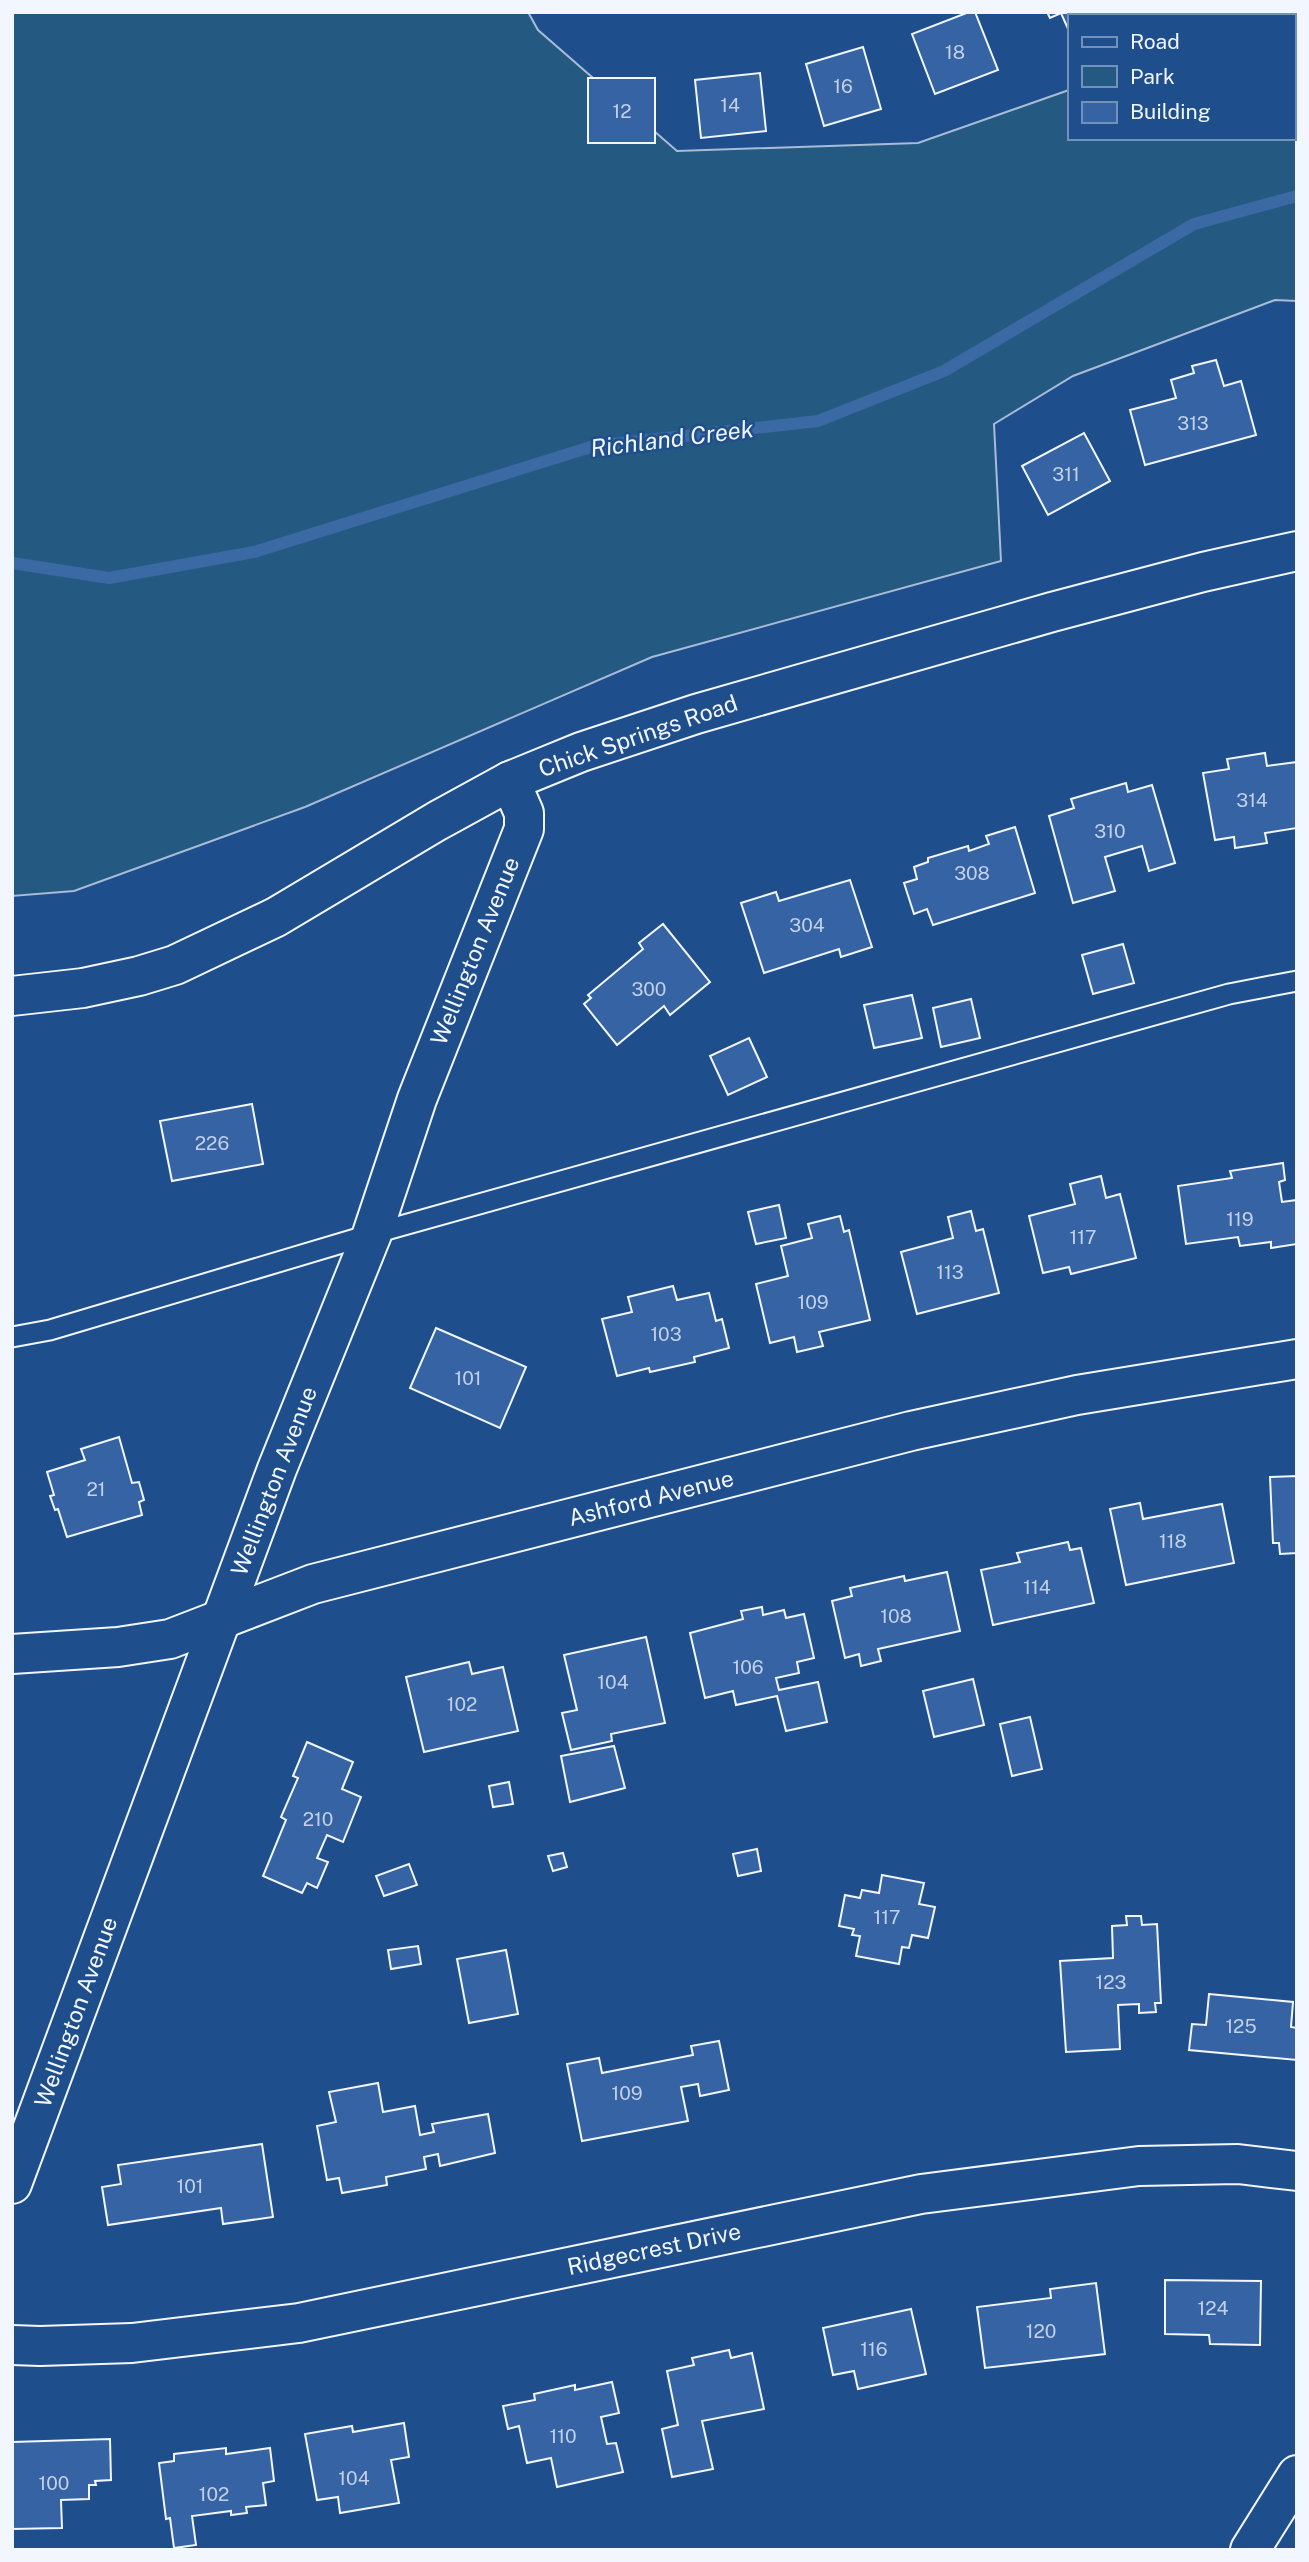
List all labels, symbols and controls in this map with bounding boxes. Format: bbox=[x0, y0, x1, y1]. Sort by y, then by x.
legend bbox=[1068, 14, 1295, 140]
text: Road bbox=[1130, 29, 1180, 54]
house number: 18 bbox=[945, 41, 965, 63]
text: Park bbox=[1130, 64, 1175, 89]
house number: 16 bbox=[833, 75, 853, 97]
house number: 14 bbox=[720, 94, 740, 116]
text: Building bbox=[1130, 99, 1211, 124]
house number: 12 bbox=[612, 100, 632, 122]
house number: 313 bbox=[1177, 412, 1209, 434]
water label: Richland Creek bbox=[589, 414, 755, 462]
house number: 311 bbox=[1052, 463, 1080, 485]
street label: Chick Springs Road bbox=[535, 689, 741, 782]
house number: 314 bbox=[1236, 789, 1268, 811]
house number: 310 bbox=[1094, 820, 1126, 842]
street label: Wellington Avenue bbox=[424, 853, 525, 1049]
house number: 308 bbox=[954, 862, 990, 884]
house number: 304 bbox=[789, 914, 825, 936]
house number: 300 bbox=[632, 978, 666, 1000]
house number: 226 bbox=[195, 1132, 229, 1154]
house number: 119 bbox=[1226, 1208, 1254, 1230]
house number: 117 bbox=[1070, 1226, 1096, 1248]
house number: 113 bbox=[936, 1261, 964, 1283]
house number: 109 bbox=[797, 1291, 829, 1313]
house number: 103 bbox=[650, 1323, 682, 1345]
house number: 101 bbox=[454, 1367, 482, 1389]
street label: Wellington Avenue bbox=[225, 1382, 322, 1579]
street label: Ashford Avenue bbox=[565, 1464, 736, 1531]
house number: 21 bbox=[86, 1478, 106, 1500]
house number: 118 bbox=[1159, 1530, 1187, 1552]
house number: 114 bbox=[1023, 1576, 1051, 1598]
house number: 108 bbox=[880, 1605, 912, 1627]
house number: 106 bbox=[732, 1656, 764, 1678]
house number: 104 bbox=[597, 1671, 629, 1693]
house number: 102 bbox=[447, 1693, 477, 1715]
house number: 210 bbox=[303, 1808, 333, 1830]
house number: 117 bbox=[874, 1906, 900, 1928]
street label: Wellington Avenue bbox=[29, 1913, 122, 2111]
house number: 123 bbox=[1095, 1971, 1127, 1993]
house number: 125 bbox=[1225, 2015, 1257, 2037]
house number: 109 bbox=[611, 2082, 643, 2104]
house number: 101 bbox=[176, 2175, 204, 2197]
street label: Ridgecrest Drive bbox=[565, 2217, 743, 2280]
house number: 124 bbox=[1198, 2297, 1229, 2319]
house number: 120 bbox=[1026, 2320, 1056, 2342]
house number: 116 bbox=[860, 2338, 888, 2360]
house number: 110 bbox=[549, 2425, 577, 2447]
house number: 104 bbox=[338, 2467, 370, 2489]
house number: 100 bbox=[39, 2472, 69, 2494]
house number: 102 bbox=[199, 2483, 229, 2505]

